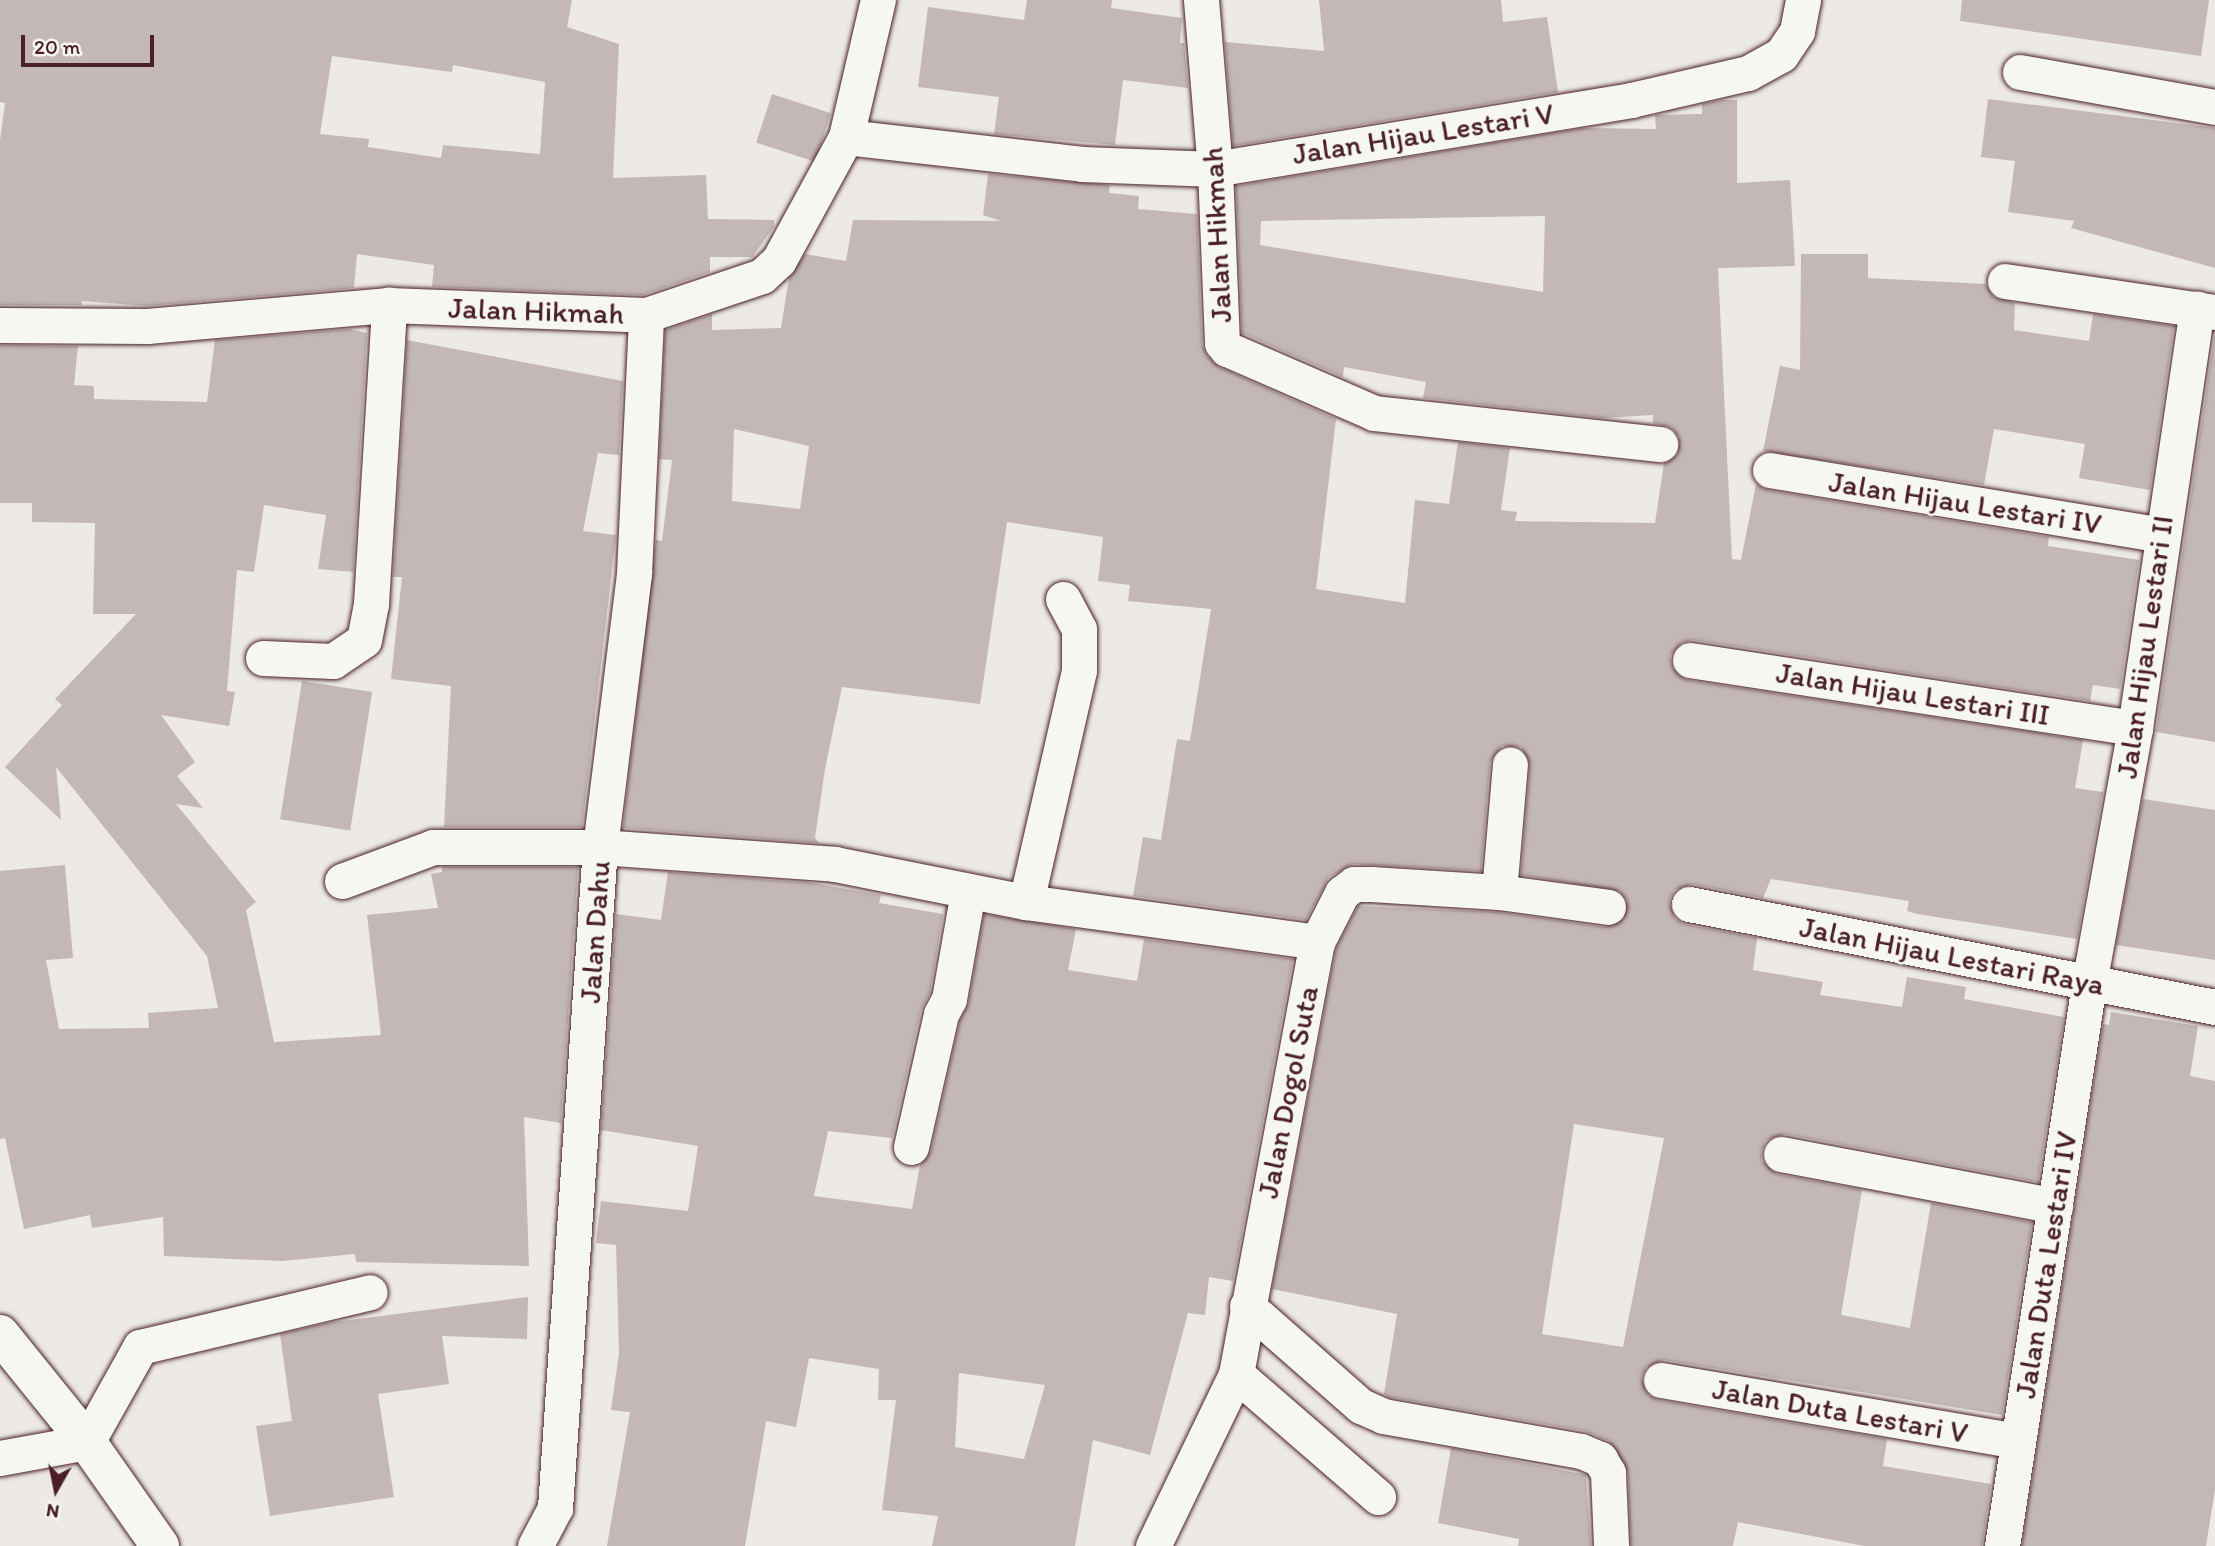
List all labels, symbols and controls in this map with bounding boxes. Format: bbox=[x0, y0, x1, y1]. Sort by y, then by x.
scale bar bbox=[24, 21, 158, 65]
text: 20 m bbox=[34, 34, 80, 59]
street label: Jalan Hijau Lestari V bbox=[1291, 96, 1555, 172]
street label: Jalan Hikmah bbox=[1194, 147, 1240, 323]
street label: Jalan Hikmah bbox=[448, 290, 624, 332]
street label: Jalan Hijau Lestari IV bbox=[1827, 464, 2103, 542]
street label: Jalan Hijau Lestari II bbox=[2109, 514, 2181, 780]
street label: Jalan Hijau Lestari III bbox=[1774, 655, 2052, 733]
street label: Jalan Dahu bbox=[572, 859, 618, 1005]
street label: Jalan Hijau Lestari Raya bbox=[1798, 909, 2106, 1003]
street label: Jalan Dogol Suta bbox=[1250, 982, 1326, 1202]
street label: Jalan Duta Lestari IV bbox=[2007, 1129, 2085, 1401]
street label: Jalan Duta Lestari V bbox=[1710, 1371, 1970, 1451]
north arrow bbox=[21, 1455, 91, 1525]
text: N bbox=[45, 1499, 61, 1524]

